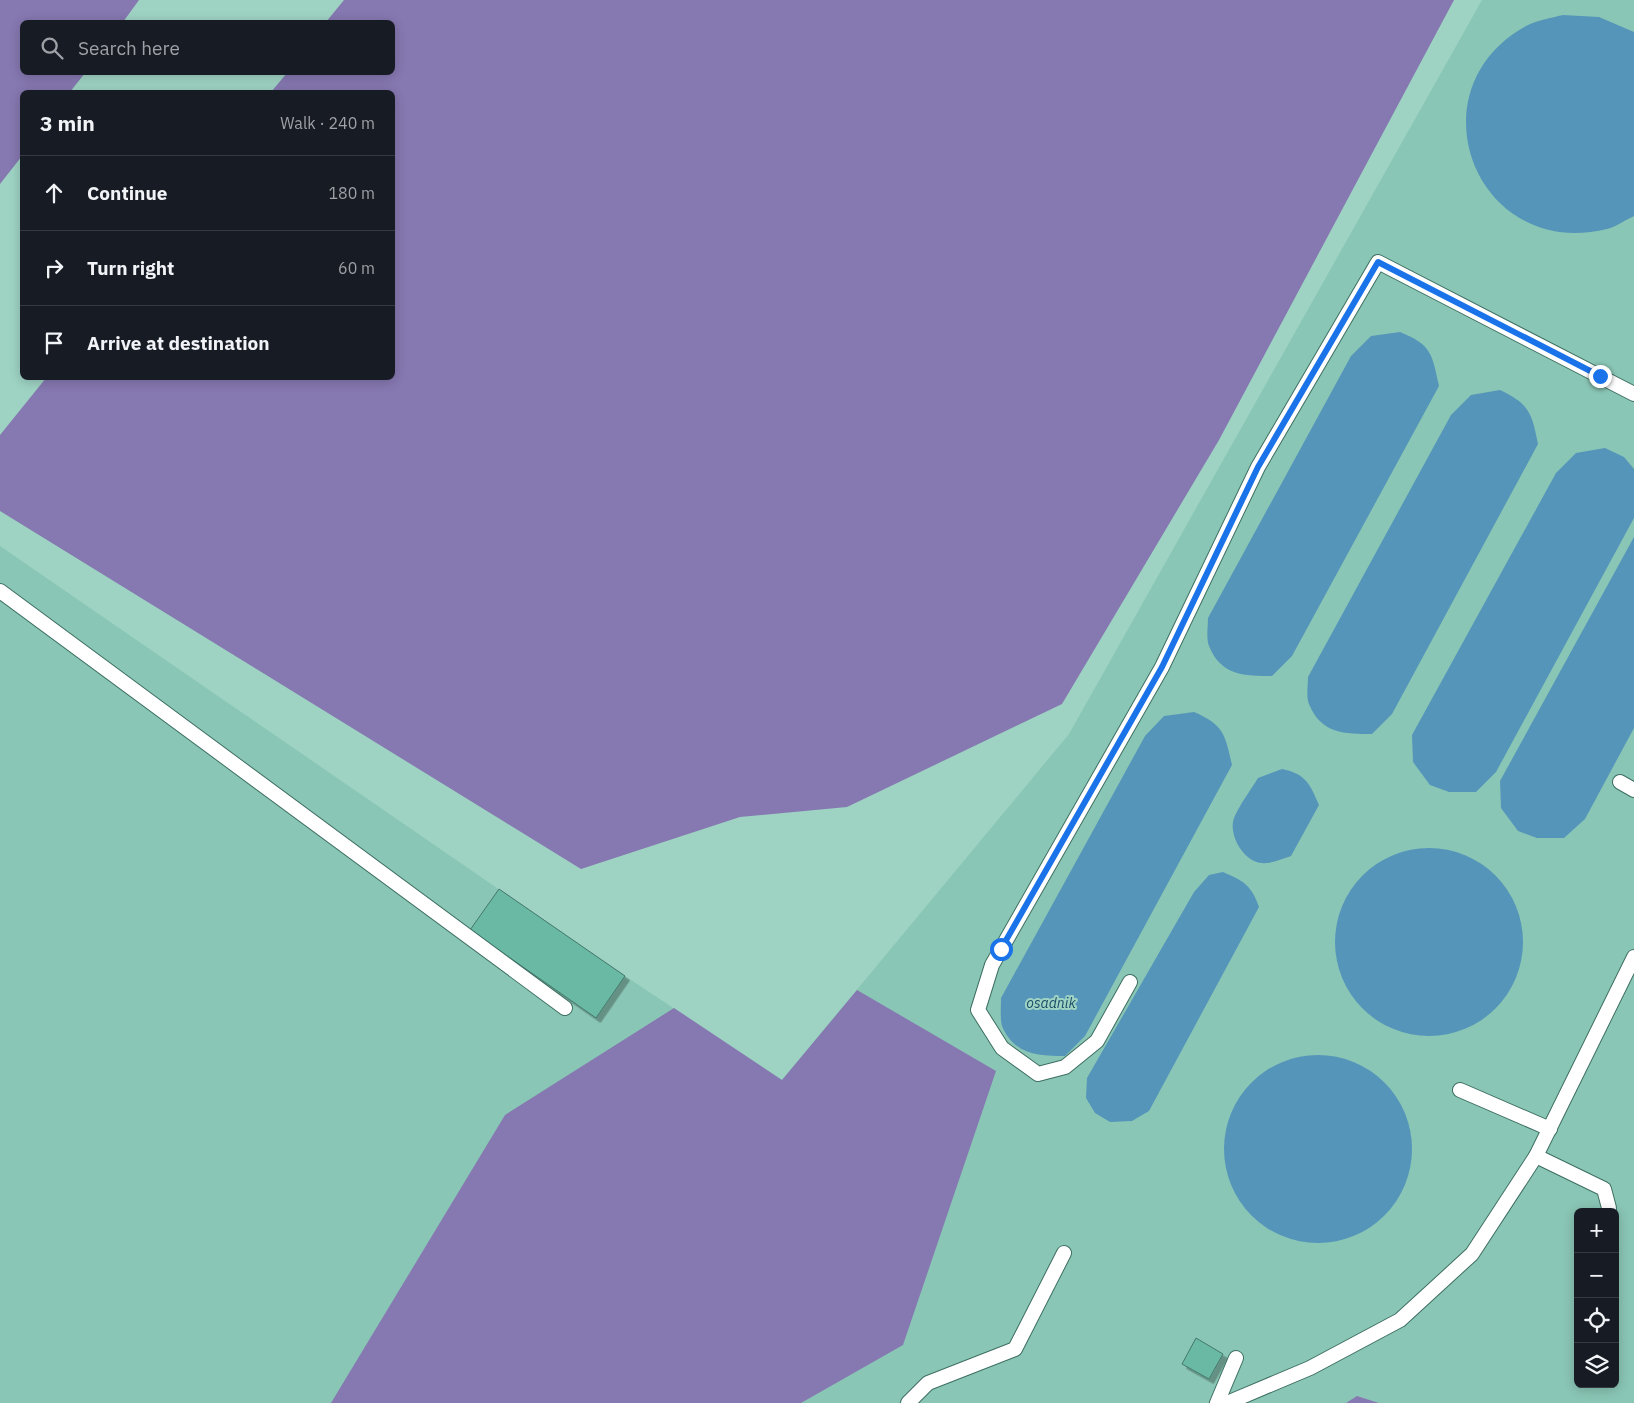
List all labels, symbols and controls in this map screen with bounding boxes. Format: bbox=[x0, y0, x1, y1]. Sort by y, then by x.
search box bbox=[20, 20, 395, 75]
icon: search bbox=[38, 34, 66, 62]
text: Search here bbox=[78, 36, 180, 60]
text: 3 min bbox=[40, 109, 95, 137]
text: Walk · 240 m bbox=[280, 113, 375, 133]
icon: ahead bbox=[40, 179, 68, 207]
text: Continue bbox=[87, 181, 167, 205]
text: 180 m bbox=[328, 183, 375, 203]
icon: right bbox=[40, 254, 68, 282]
text: Turn right bbox=[87, 256, 174, 280]
text: 60 m bbox=[338, 258, 375, 278]
icon: arrive bbox=[40, 329, 68, 357]
text: Arrive at destination bbox=[87, 331, 270, 355]
route end bbox=[1589, 365, 1612, 388]
route start bbox=[990, 938, 1013, 961]
water label: osadnik bbox=[1026, 994, 1076, 1012]
map controls bbox=[1574, 1208, 1619, 1388]
button: + bbox=[1574, 1208, 1619, 1253]
button: − bbox=[1574, 1253, 1619, 1298]
button: locate bbox=[1574, 1298, 1619, 1343]
button: layers bbox=[1574, 1343, 1619, 1388]

